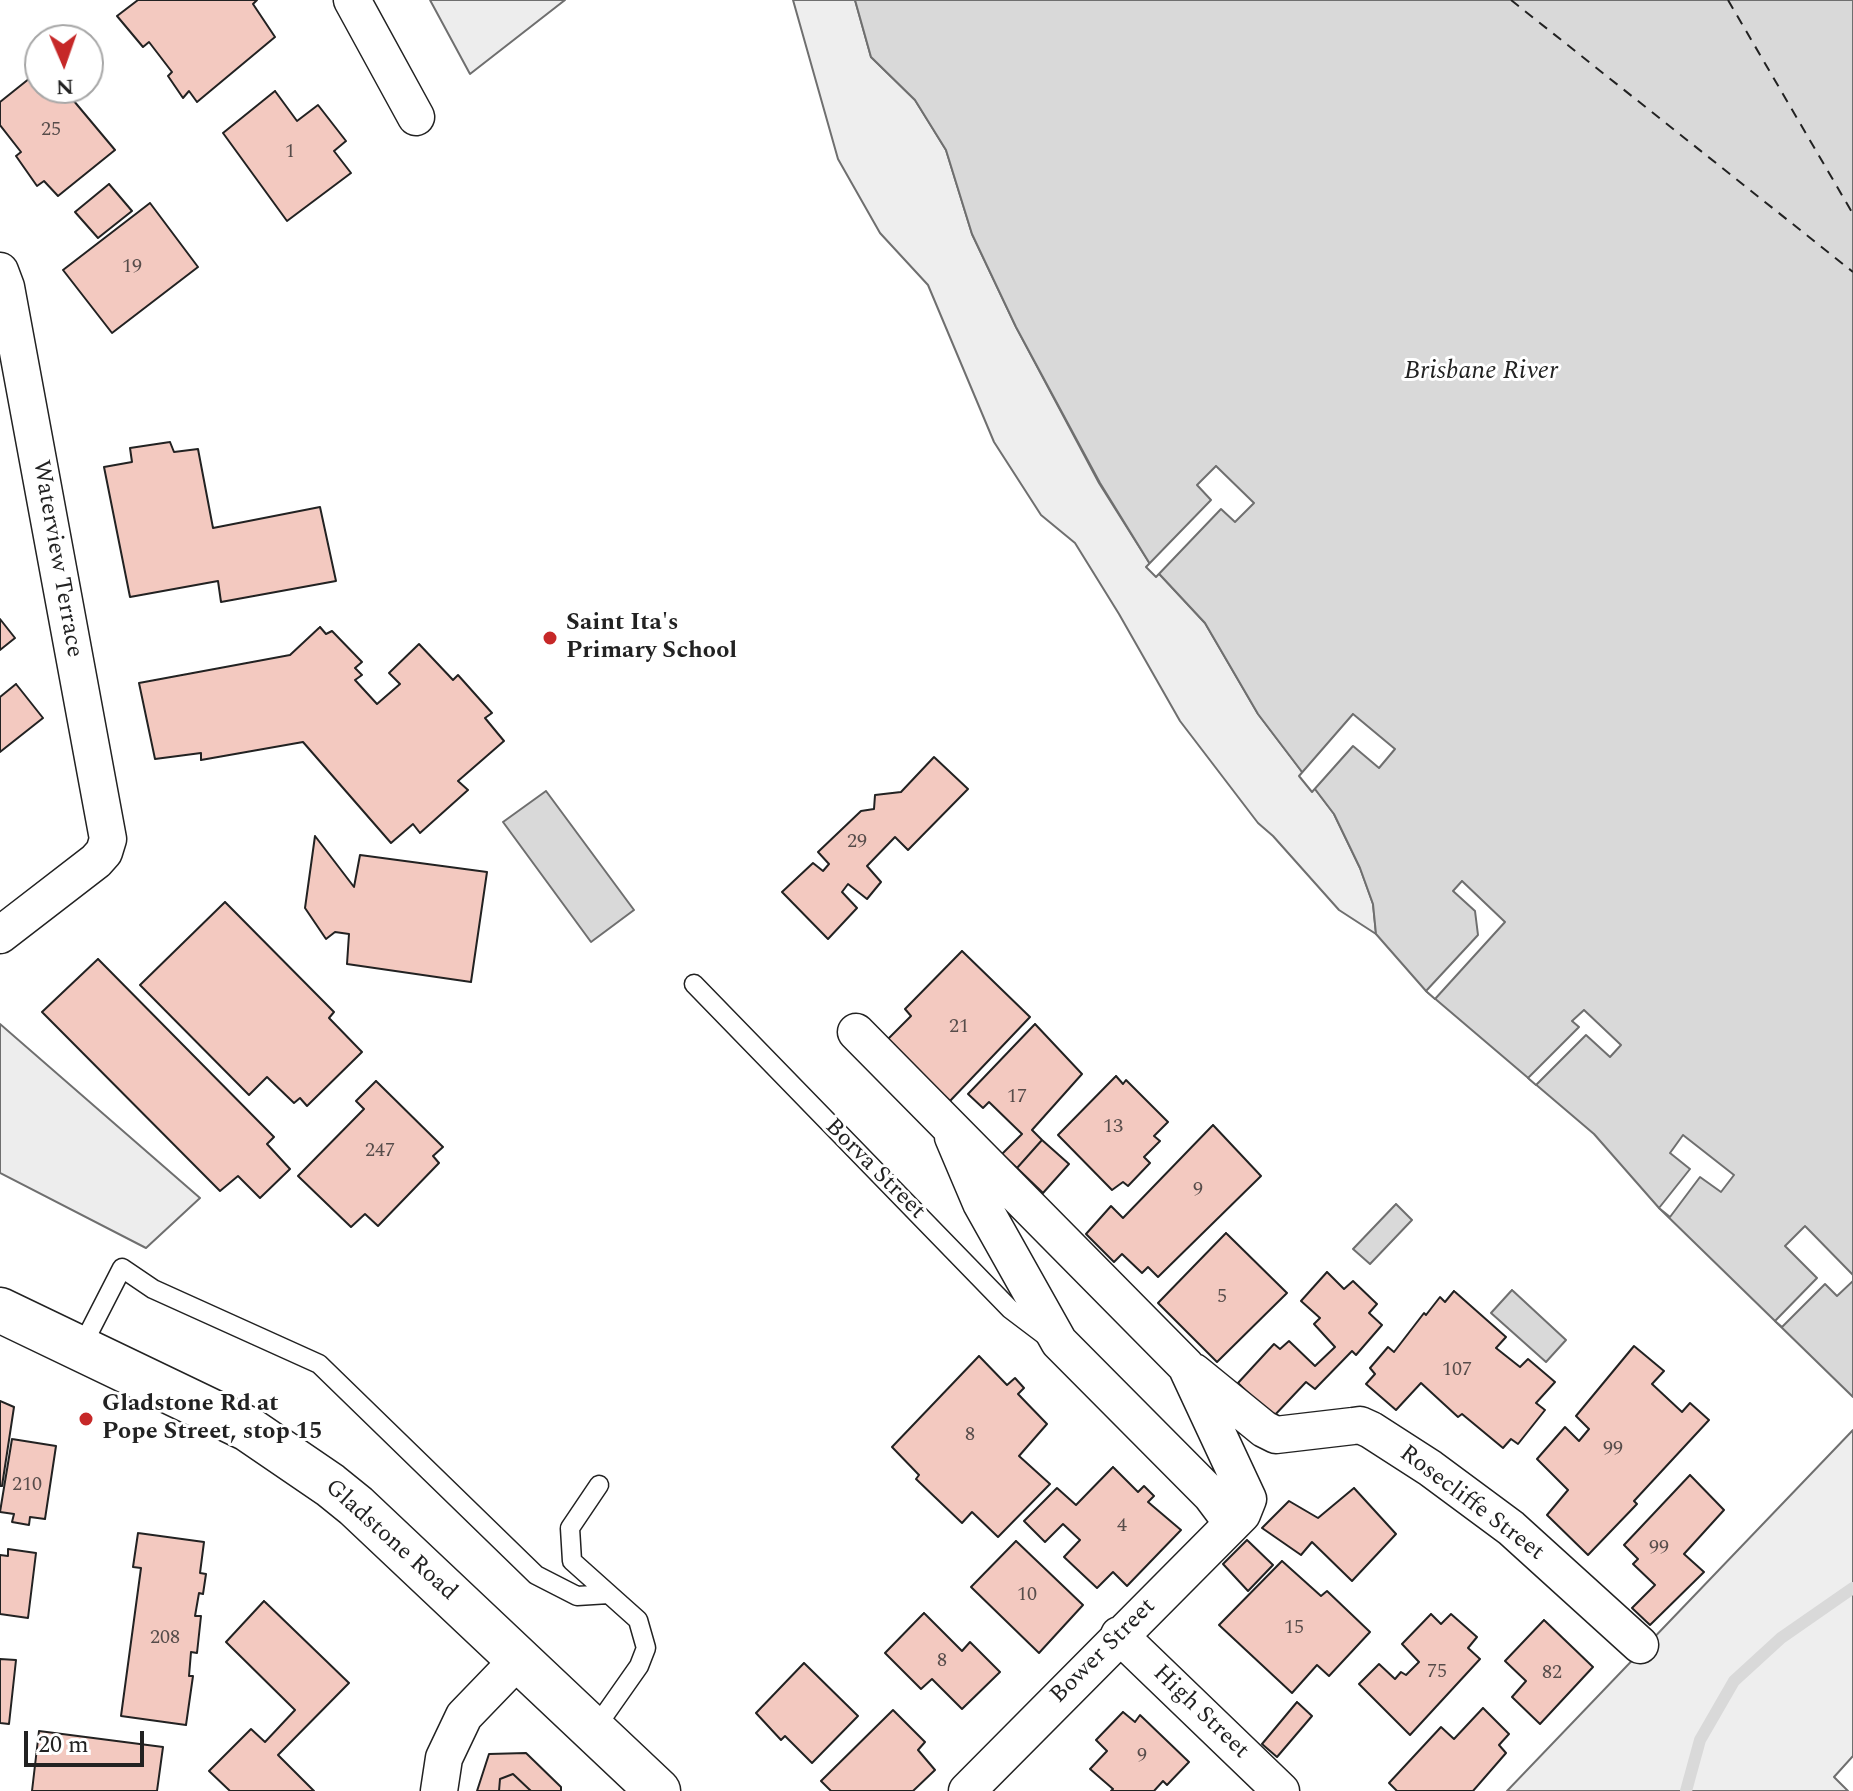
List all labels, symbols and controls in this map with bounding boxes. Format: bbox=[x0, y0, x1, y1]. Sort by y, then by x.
north arrow bbox=[24, 24, 104, 104]
text: N bbox=[55, 70, 74, 103]
house number: 25 bbox=[41, 119, 61, 143]
house number: 1 bbox=[285, 141, 295, 165]
house number: 19 bbox=[122, 256, 142, 280]
water label: Brisbane River bbox=[1404, 357, 1558, 389]
street label: Waterview Terrace bbox=[24, 458, 88, 660]
place label: Saint Ita's Primary School bbox=[566, 610, 737, 666]
marker: Saint Ita's Primary School bbox=[541, 629, 559, 647]
house number: 29 bbox=[847, 831, 867, 855]
house number: 21 bbox=[949, 1016, 969, 1040]
house number: 17 bbox=[1007, 1086, 1027, 1110]
street label: Borva Street bbox=[818, 1114, 930, 1226]
house number: 13 bbox=[1103, 1116, 1123, 1140]
house number: 247 bbox=[365, 1140, 395, 1164]
house number: 9 bbox=[1193, 1179, 1203, 1203]
house number: 5 bbox=[1217, 1286, 1227, 1310]
house number: 107 bbox=[1442, 1359, 1472, 1383]
place label: Gladstone Rd at Pope Street, stop 15 bbox=[102, 1391, 322, 1447]
marker: Gladstone Rd at Pope Street, stop 15 bbox=[77, 1410, 95, 1428]
house number: 8 bbox=[965, 1424, 975, 1448]
house number: 99 bbox=[1603, 1438, 1623, 1462]
street label: Rosecliffe Street bbox=[1393, 1440, 1549, 1568]
house number: 210 bbox=[12, 1474, 42, 1498]
street label: Gladstone Road bbox=[318, 1474, 462, 1608]
house number: 4 bbox=[1117, 1515, 1127, 1539]
house number: 99 bbox=[1649, 1537, 1669, 1561]
house number: 10 bbox=[1017, 1584, 1037, 1608]
street label: Bower Street bbox=[1045, 1593, 1163, 1711]
house number: 15 bbox=[1284, 1617, 1304, 1641]
house number: 208 bbox=[150, 1627, 180, 1651]
house number: 8 bbox=[937, 1650, 947, 1674]
street label: High Street bbox=[1146, 1660, 1254, 1766]
house number: 75 bbox=[1427, 1661, 1447, 1685]
house number: 82 bbox=[1542, 1662, 1562, 1686]
scale bar bbox=[28, 1715, 148, 1765]
text: 20 m bbox=[38, 1727, 89, 1763]
house number: 9 bbox=[1137, 1745, 1147, 1769]

